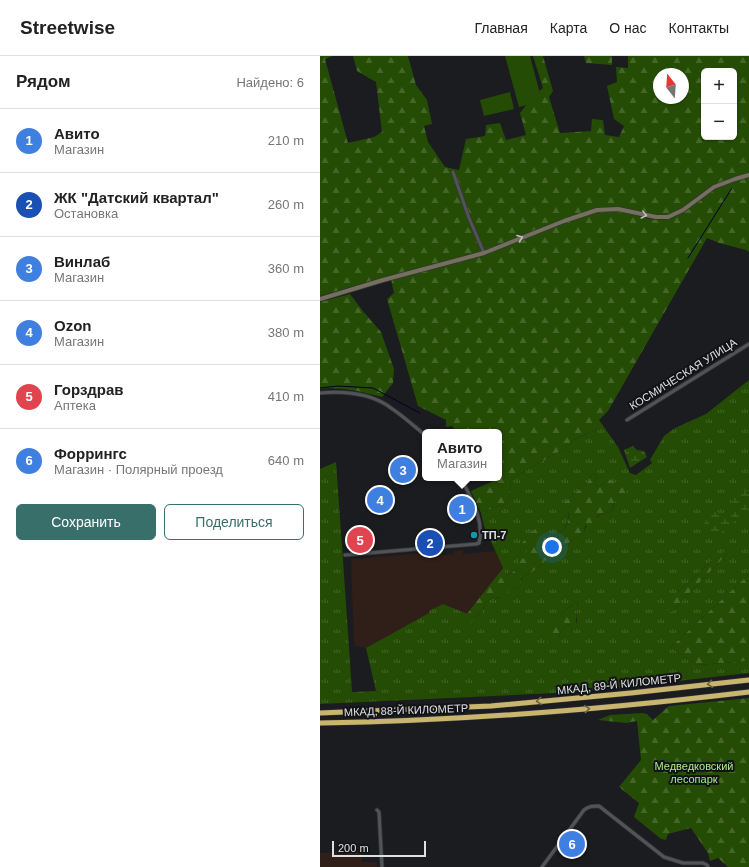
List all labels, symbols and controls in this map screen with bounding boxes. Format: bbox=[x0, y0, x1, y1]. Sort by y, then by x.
text: Streetwise bbox=[20, 17, 115, 38]
text: Главная bbox=[474, 20, 528, 36]
text: Карта bbox=[550, 20, 587, 36]
text: О нас bbox=[609, 20, 647, 36]
text: Контакты bbox=[669, 20, 729, 36]
north arrow bbox=[653, 68, 689, 104]
map controls bbox=[701, 68, 737, 140]
button: + bbox=[701, 68, 737, 104]
text: Рядом bbox=[16, 72, 71, 91]
text: Найдено: 6 bbox=[236, 75, 304, 90]
button: − bbox=[701, 104, 737, 140]
text: Авито bbox=[54, 125, 100, 142]
text: 1 bbox=[25, 133, 33, 148]
text: 210 m bbox=[268, 133, 304, 148]
text: Магазин bbox=[54, 142, 104, 157]
text: ЖК "Датский квартал" bbox=[54, 189, 219, 206]
text: 2 bbox=[25, 197, 33, 212]
text: 260 m bbox=[268, 197, 304, 212]
text: Остановка bbox=[54, 206, 118, 221]
one-way arrow bbox=[641, 210, 648, 218]
one-way arrow bbox=[517, 235, 524, 243]
text: Винлаб bbox=[54, 253, 110, 270]
text: 3 bbox=[25, 261, 33, 276]
text: 360 m bbox=[268, 261, 304, 276]
text: Магазин bbox=[54, 270, 104, 285]
text: Ozon bbox=[54, 317, 92, 334]
text: 4 bbox=[25, 325, 33, 340]
text: 380 m bbox=[268, 325, 304, 340]
text: Магазин bbox=[54, 334, 104, 349]
street label: КОСМИЧЕСКАЯ УЛИЦА bbox=[627, 336, 739, 412]
text: Горздрав bbox=[54, 381, 124, 398]
text: 5 bbox=[25, 389, 33, 404]
text: 410 m bbox=[268, 389, 304, 404]
text: Аптека bbox=[54, 398, 96, 413]
popup bbox=[422, 429, 502, 481]
text: Авито bbox=[437, 439, 483, 456]
text: Форрингс bbox=[54, 445, 127, 462]
text: 6 bbox=[25, 453, 33, 468]
text: 640 m bbox=[268, 453, 304, 468]
pin: 3 bbox=[390, 455, 416, 485]
text: Магазин bbox=[437, 456, 487, 471]
text: Магазин · Полярный проезд bbox=[54, 462, 223, 477]
pin: 4 bbox=[367, 485, 393, 515]
pin: 1 bbox=[449, 494, 475, 524]
button: Сохранить bbox=[16, 504, 156, 540]
button: Поделиться bbox=[164, 504, 304, 540]
pin: 5 bbox=[347, 525, 373, 555]
pin: 2 bbox=[417, 528, 443, 558]
place label: ТП-7 bbox=[482, 529, 506, 541]
marker: ТП-7 bbox=[469, 530, 479, 540]
your location bbox=[542, 537, 562, 557]
street label: МКАД, 89-Й КИЛОМЕТР bbox=[557, 672, 681, 696]
one-way arrow bbox=[707, 679, 713, 688]
one-way arrow bbox=[536, 697, 542, 706]
street label: МКАД, 88-Й КИЛОМЕТР bbox=[344, 702, 468, 718]
one-way arrow bbox=[584, 704, 590, 713]
park label: Медведковский лесопарк bbox=[655, 760, 733, 785]
pin: 6 bbox=[559, 829, 585, 859]
scale bar bbox=[332, 839, 426, 858]
text: 200 m bbox=[338, 842, 369, 854]

